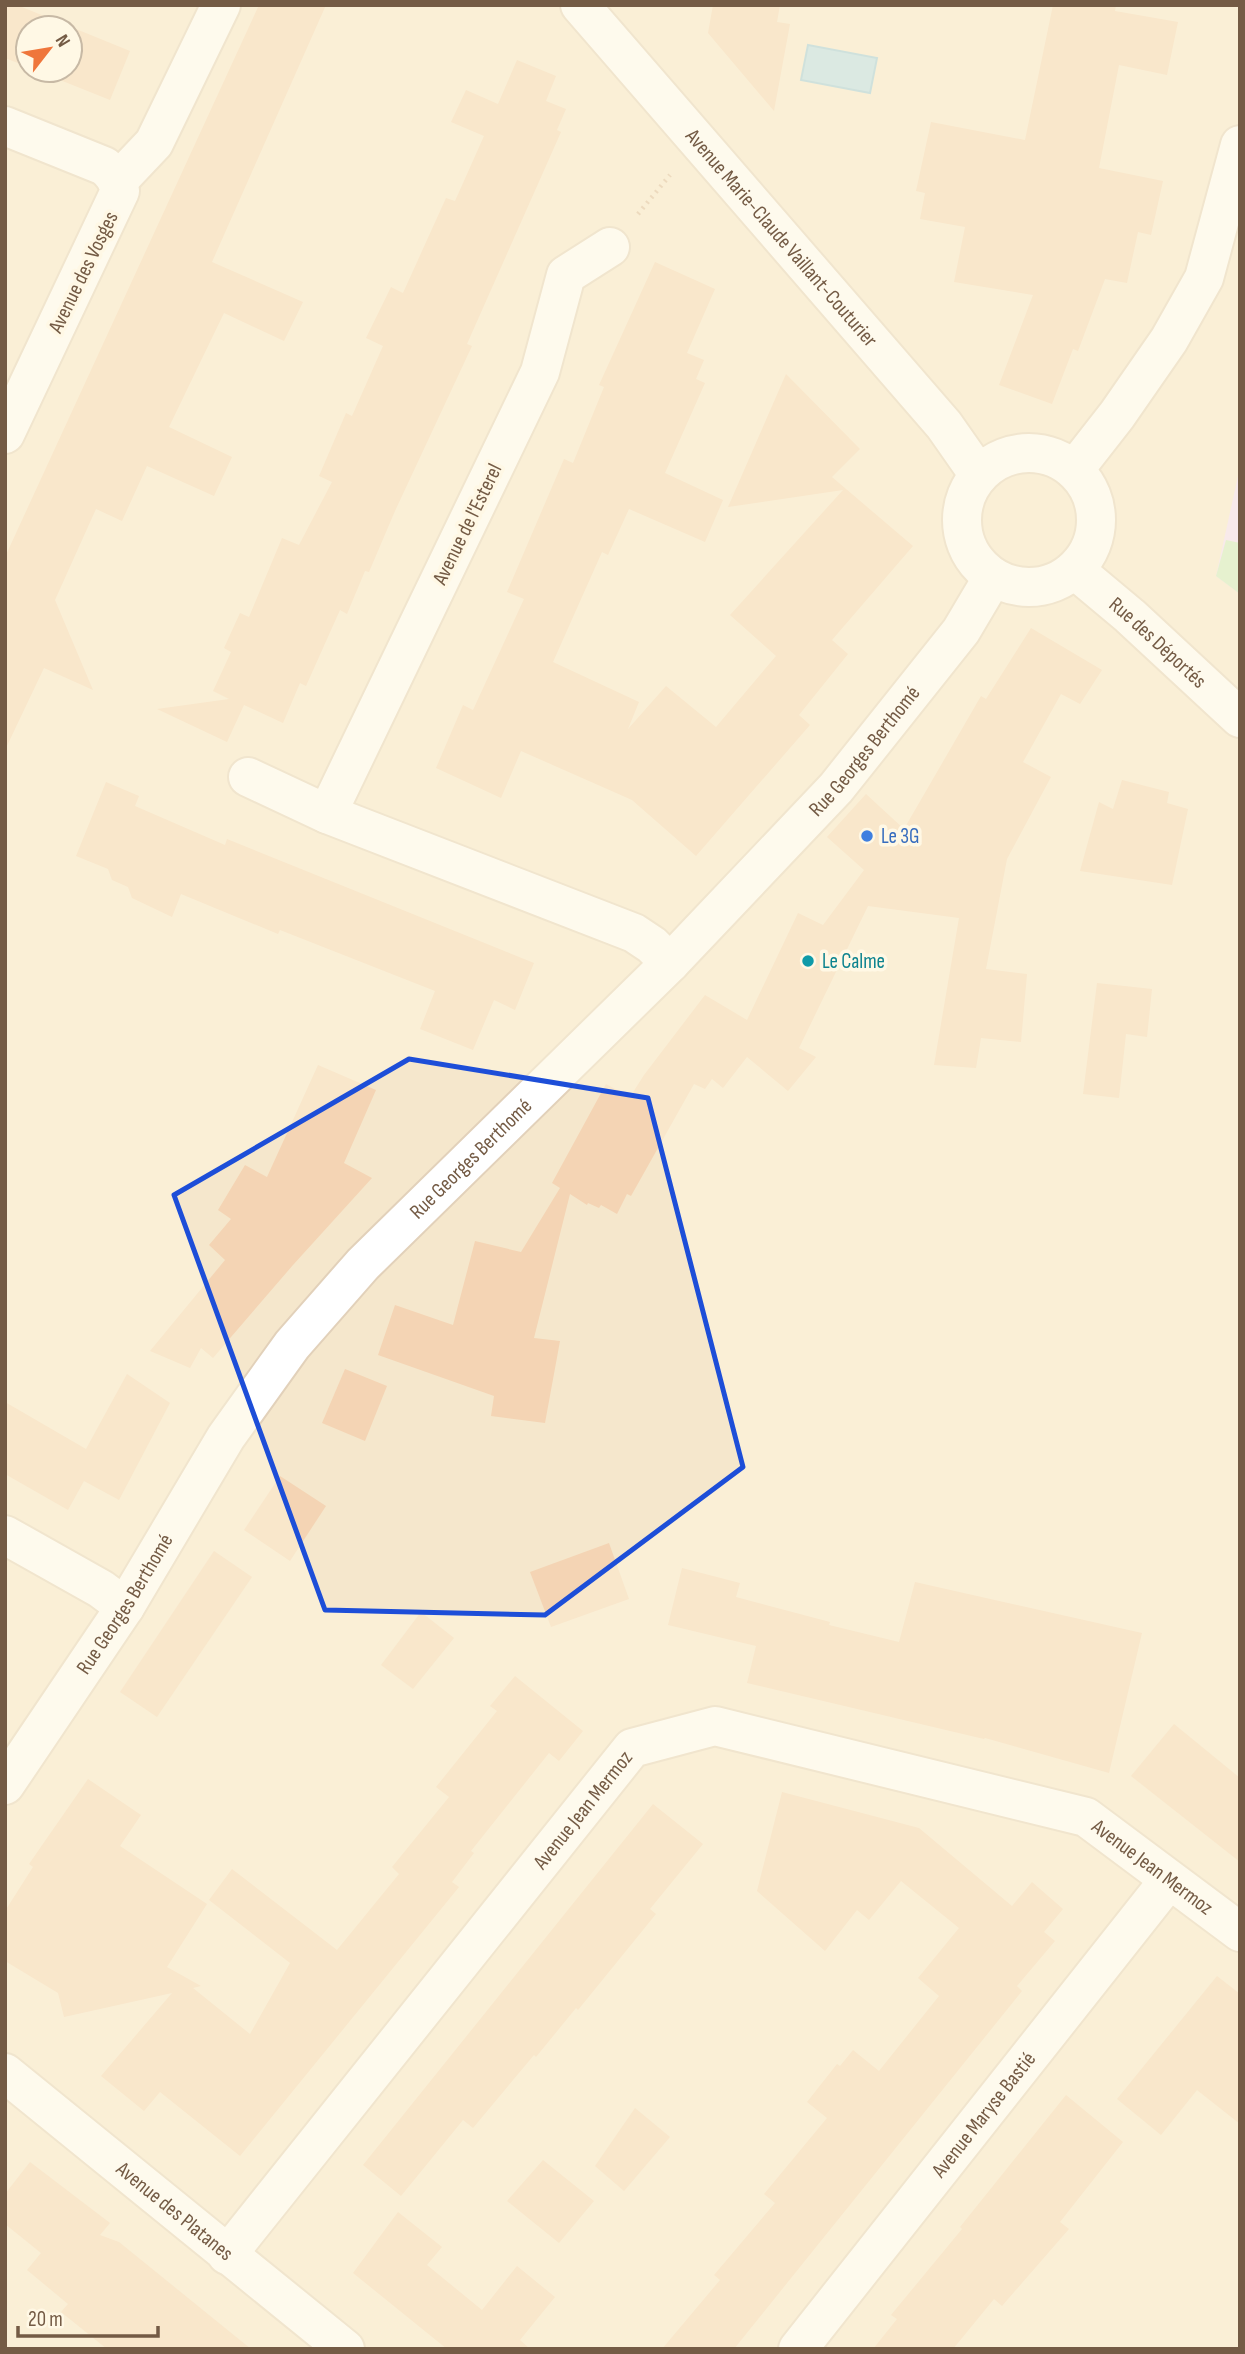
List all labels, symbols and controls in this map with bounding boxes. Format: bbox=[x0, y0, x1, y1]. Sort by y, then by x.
north arrow bbox=[14, 14, 84, 84]
text: N bbox=[50, 31, 75, 51]
street label: Avenue Marie-Claude Vaillant-Couturier bbox=[680, 123, 883, 352]
street label: Avenue des Vosges bbox=[43, 207, 124, 338]
street label: Avenue de l'Esterel bbox=[427, 460, 507, 590]
street label: Rue des Déportés bbox=[1104, 592, 1211, 693]
street label: Rue Georges Berthomé bbox=[804, 681, 925, 822]
place label: Le 3G bbox=[881, 824, 920, 849]
marker: Le 3G bbox=[859, 828, 875, 844]
place label: Le Calme bbox=[822, 949, 885, 974]
marker: Le Calme bbox=[800, 953, 816, 969]
street label: Rue Georges Berthomé bbox=[405, 1094, 537, 1224]
street label: Rue Georges Berthomé bbox=[71, 1530, 179, 1679]
street label: Avenue Jean Mermoz bbox=[528, 1745, 638, 1875]
street label: Avenue Jean Mermoz bbox=[1086, 1813, 1218, 1921]
street label: Avenue Maryse Bastié bbox=[926, 2047, 1041, 2183]
street label: Avenue des Platanes bbox=[110, 2156, 238, 2266]
scale bar bbox=[18, 2294, 158, 2338]
text: 20 m bbox=[28, 2307, 63, 2332]

